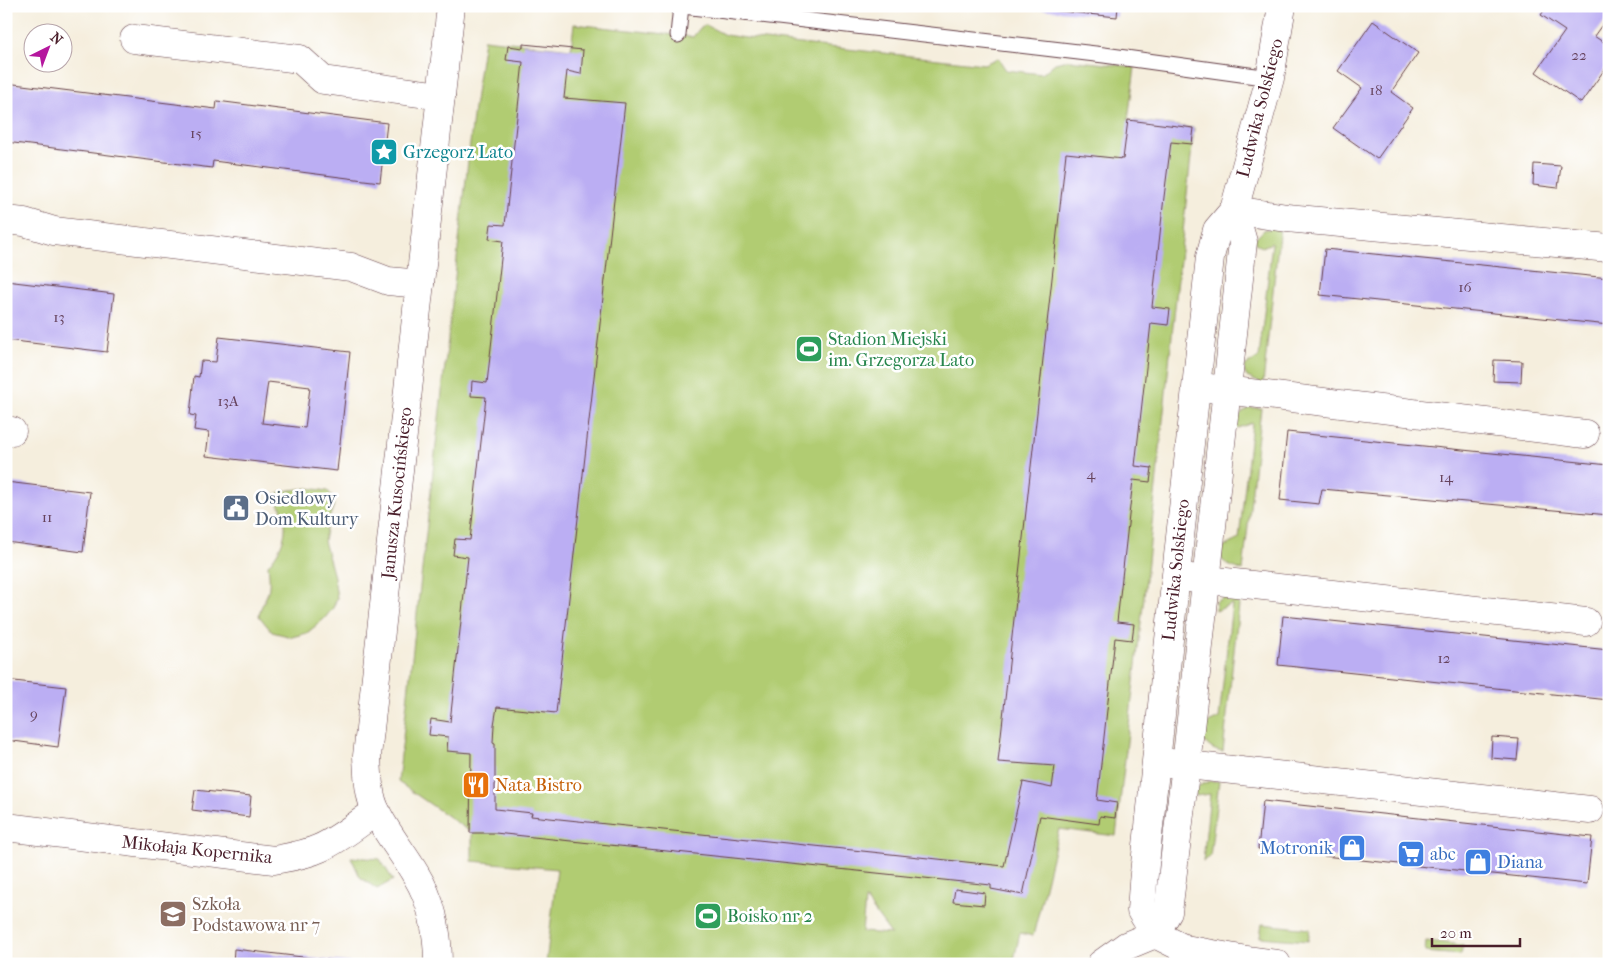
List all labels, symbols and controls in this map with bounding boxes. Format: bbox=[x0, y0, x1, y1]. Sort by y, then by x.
north arrow bbox=[22, 22, 72, 72]
text: N bbox=[47, 29, 66, 49]
street label: Ludwika Solskiego bbox=[1233, 36, 1287, 180]
house number: 22 bbox=[1571, 46, 1587, 64]
house number: 18 bbox=[1370, 81, 1382, 99]
house number: 15 bbox=[190, 124, 202, 142]
place icon: Grzegorz Lato bbox=[369, 137, 399, 167]
place label: Grzegorz Lato bbox=[403, 142, 513, 163]
house number: 16 bbox=[1458, 278, 1473, 296]
house number: 13 bbox=[53, 308, 65, 326]
place label: Stadion Miejski im. Grzegorza Lato bbox=[828, 329, 974, 371]
sports icon: Stadion Miejski im. Grzegorza Lato bbox=[794, 334, 824, 364]
house number: 13A bbox=[217, 392, 239, 410]
street label: Janusza Kusocińskiego bbox=[377, 406, 416, 582]
house number: 4 bbox=[1087, 465, 1097, 483]
house number: 14 bbox=[1439, 468, 1454, 486]
place label: Osiedlowy Dom Kultury bbox=[255, 488, 360, 530]
public building icon: Osiedlowy Dom Kultury bbox=[221, 493, 251, 523]
street label: Ludwika Solskiego bbox=[1158, 498, 1194, 642]
house number: 11 bbox=[42, 508, 52, 526]
house number: 12 bbox=[1437, 649, 1451, 667]
house number: 9 bbox=[30, 705, 38, 723]
restaurant icon: Nata Bistro bbox=[461, 770, 491, 800]
place label: Nata Bistro bbox=[495, 775, 582, 796]
street label: Mikołaja Kopernika bbox=[121, 832, 274, 868]
shop icon: Motronik bbox=[1337, 833, 1367, 863]
place label: Motronik bbox=[1260, 838, 1334, 859]
supermarket icon: abc bbox=[1396, 839, 1426, 869]
place label: abc bbox=[1430, 844, 1456, 865]
shop icon: Diana bbox=[1463, 847, 1493, 877]
place label: Diana bbox=[1497, 852, 1544, 873]
place label: Szkoła Podstawowa nr 7 bbox=[192, 894, 321, 936]
school or university icon: Szkoła Podstawowa nr 7 bbox=[158, 899, 188, 929]
sports icon: Boisko nr 2 bbox=[693, 901, 723, 931]
place label: Boisko nr 2 bbox=[727, 906, 813, 927]
scale bar bbox=[1432, 915, 1520, 947]
text: 20 m bbox=[1440, 924, 1472, 942]

